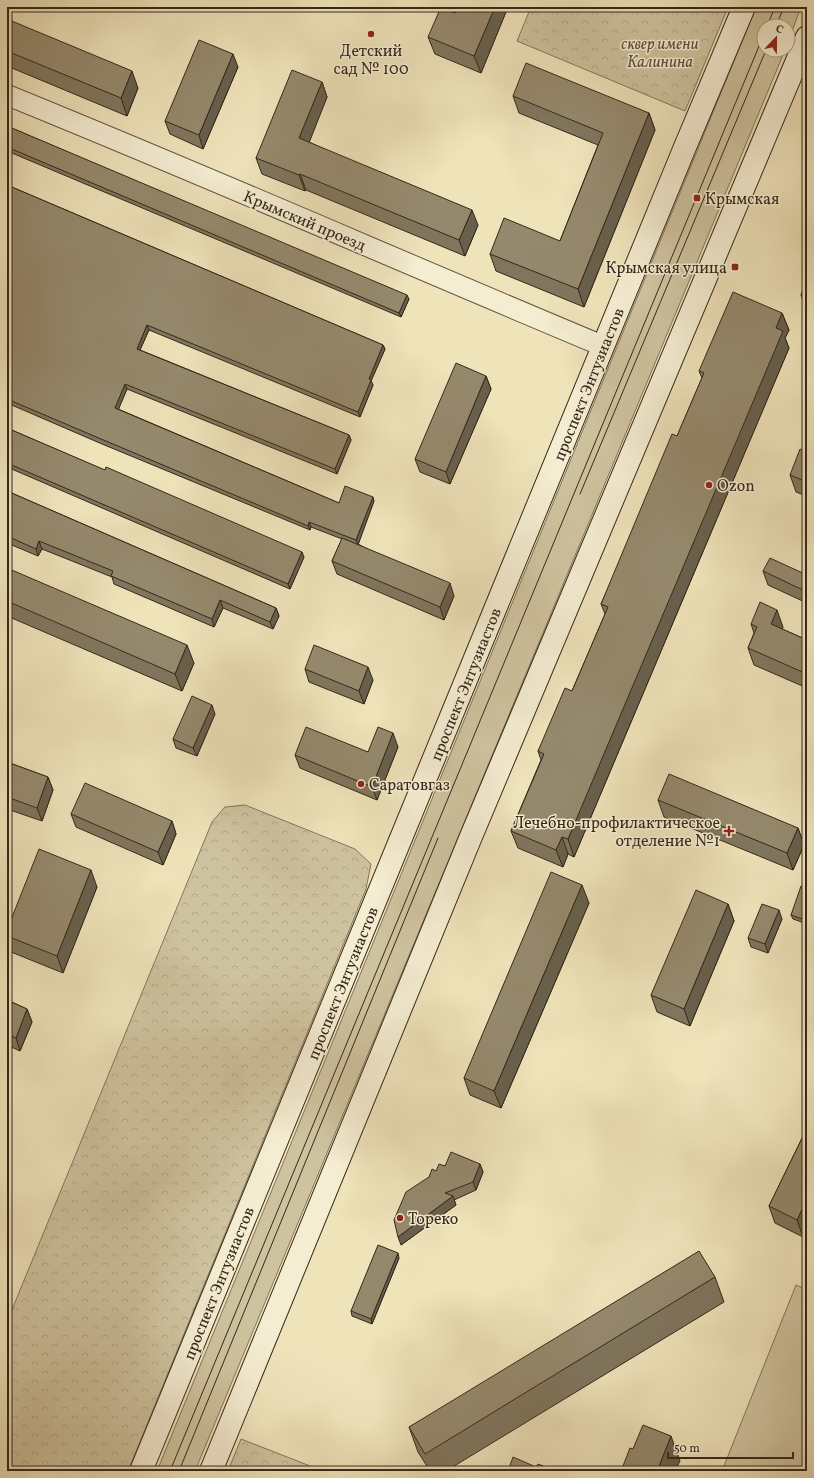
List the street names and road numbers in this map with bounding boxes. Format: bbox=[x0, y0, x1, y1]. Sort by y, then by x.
street label: Крымский проезд bbox=[240, 186, 369, 258]
street label: проспект Энтузиастов bbox=[549, 305, 631, 465]
street label: проспект Энтузиастов bbox=[426, 605, 508, 765]
street label: проспект Энтузиастов bbox=[303, 904, 385, 1064]
street label: проспект Энтузиастов bbox=[179, 1204, 261, 1364]

